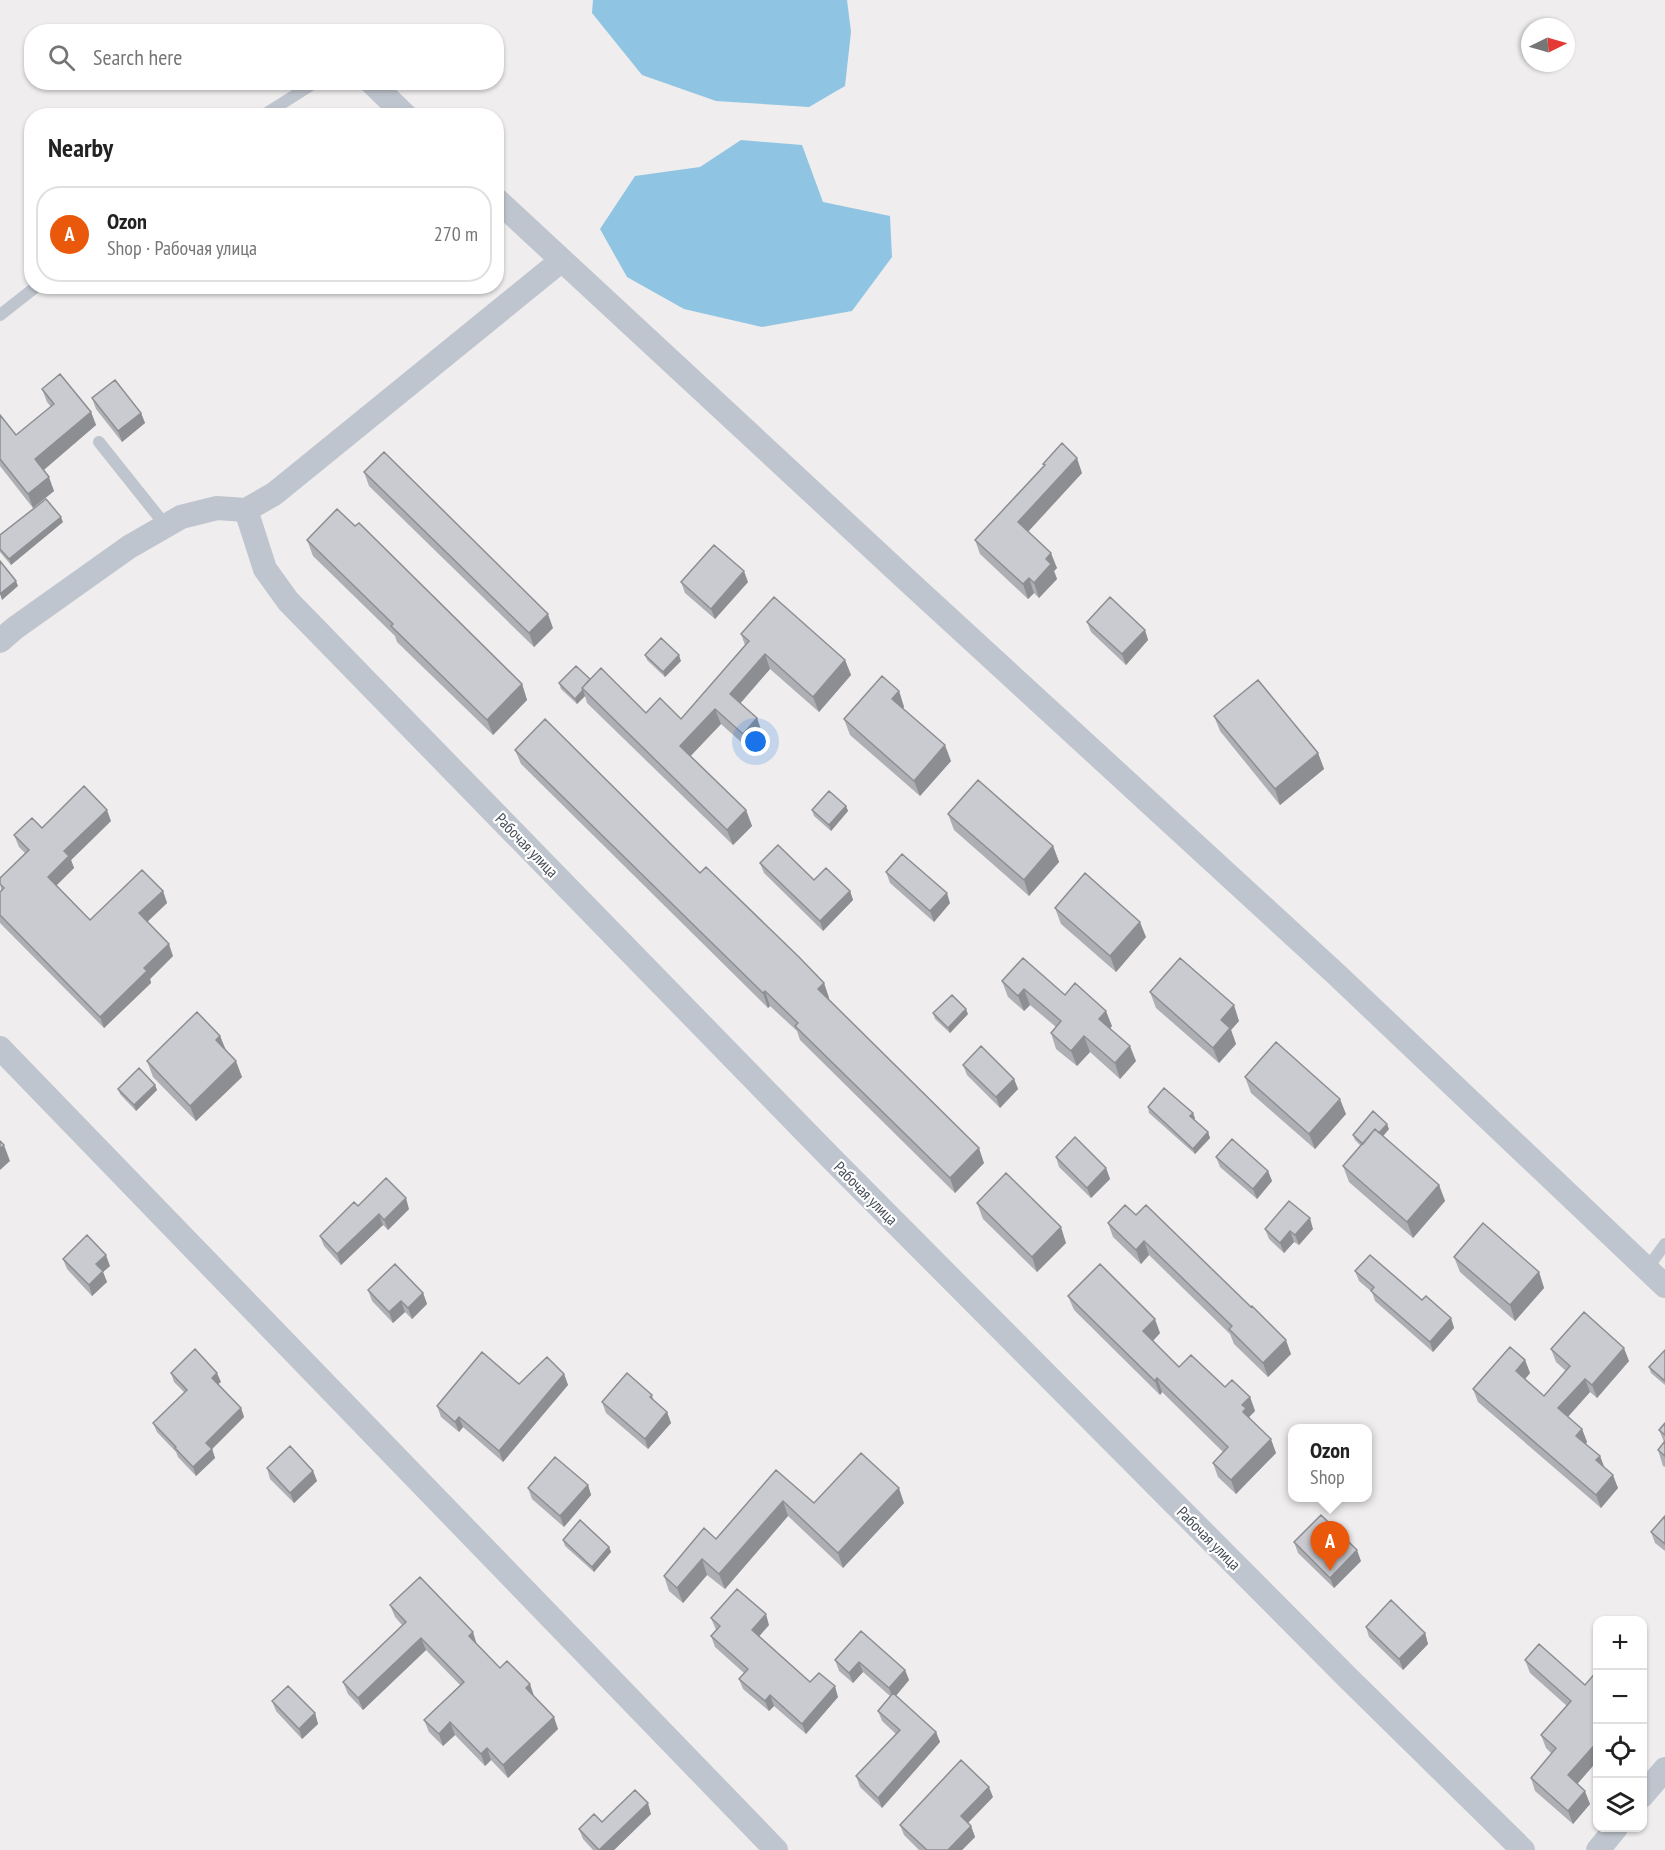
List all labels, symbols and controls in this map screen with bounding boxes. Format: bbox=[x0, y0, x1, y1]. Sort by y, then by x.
north arrow bbox=[1521, 18, 1575, 72]
search box bbox=[24, 24, 504, 90]
icon: search bbox=[45, 41, 78, 74]
text: Search here bbox=[93, 43, 182, 71]
text: Nearby bbox=[48, 131, 113, 164]
text: Ozon bbox=[107, 207, 147, 235]
text: A bbox=[64, 221, 75, 247]
text: 270 m bbox=[434, 221, 478, 247]
text: Shop · Рабочая улица bbox=[107, 235, 257, 261]
your location bbox=[741, 727, 770, 756]
street label: Рабочая улица bbox=[491, 809, 563, 881]
street label: Рабочая улица bbox=[830, 1157, 902, 1229]
popup bbox=[1288, 1424, 1372, 1502]
text: Ozon bbox=[1310, 1436, 1350, 1464]
text: Shop bbox=[1310, 1464, 1345, 1490]
street label: Рабочая улица bbox=[1173, 1502, 1245, 1574]
pin: A bbox=[1310, 1522, 1350, 1571]
map controls bbox=[1593, 1616, 1647, 1832]
button: + bbox=[1593, 1616, 1647, 1670]
button: − bbox=[1593, 1670, 1647, 1724]
button: locate bbox=[1593, 1724, 1647, 1778]
button: layers bbox=[1593, 1778, 1647, 1832]

